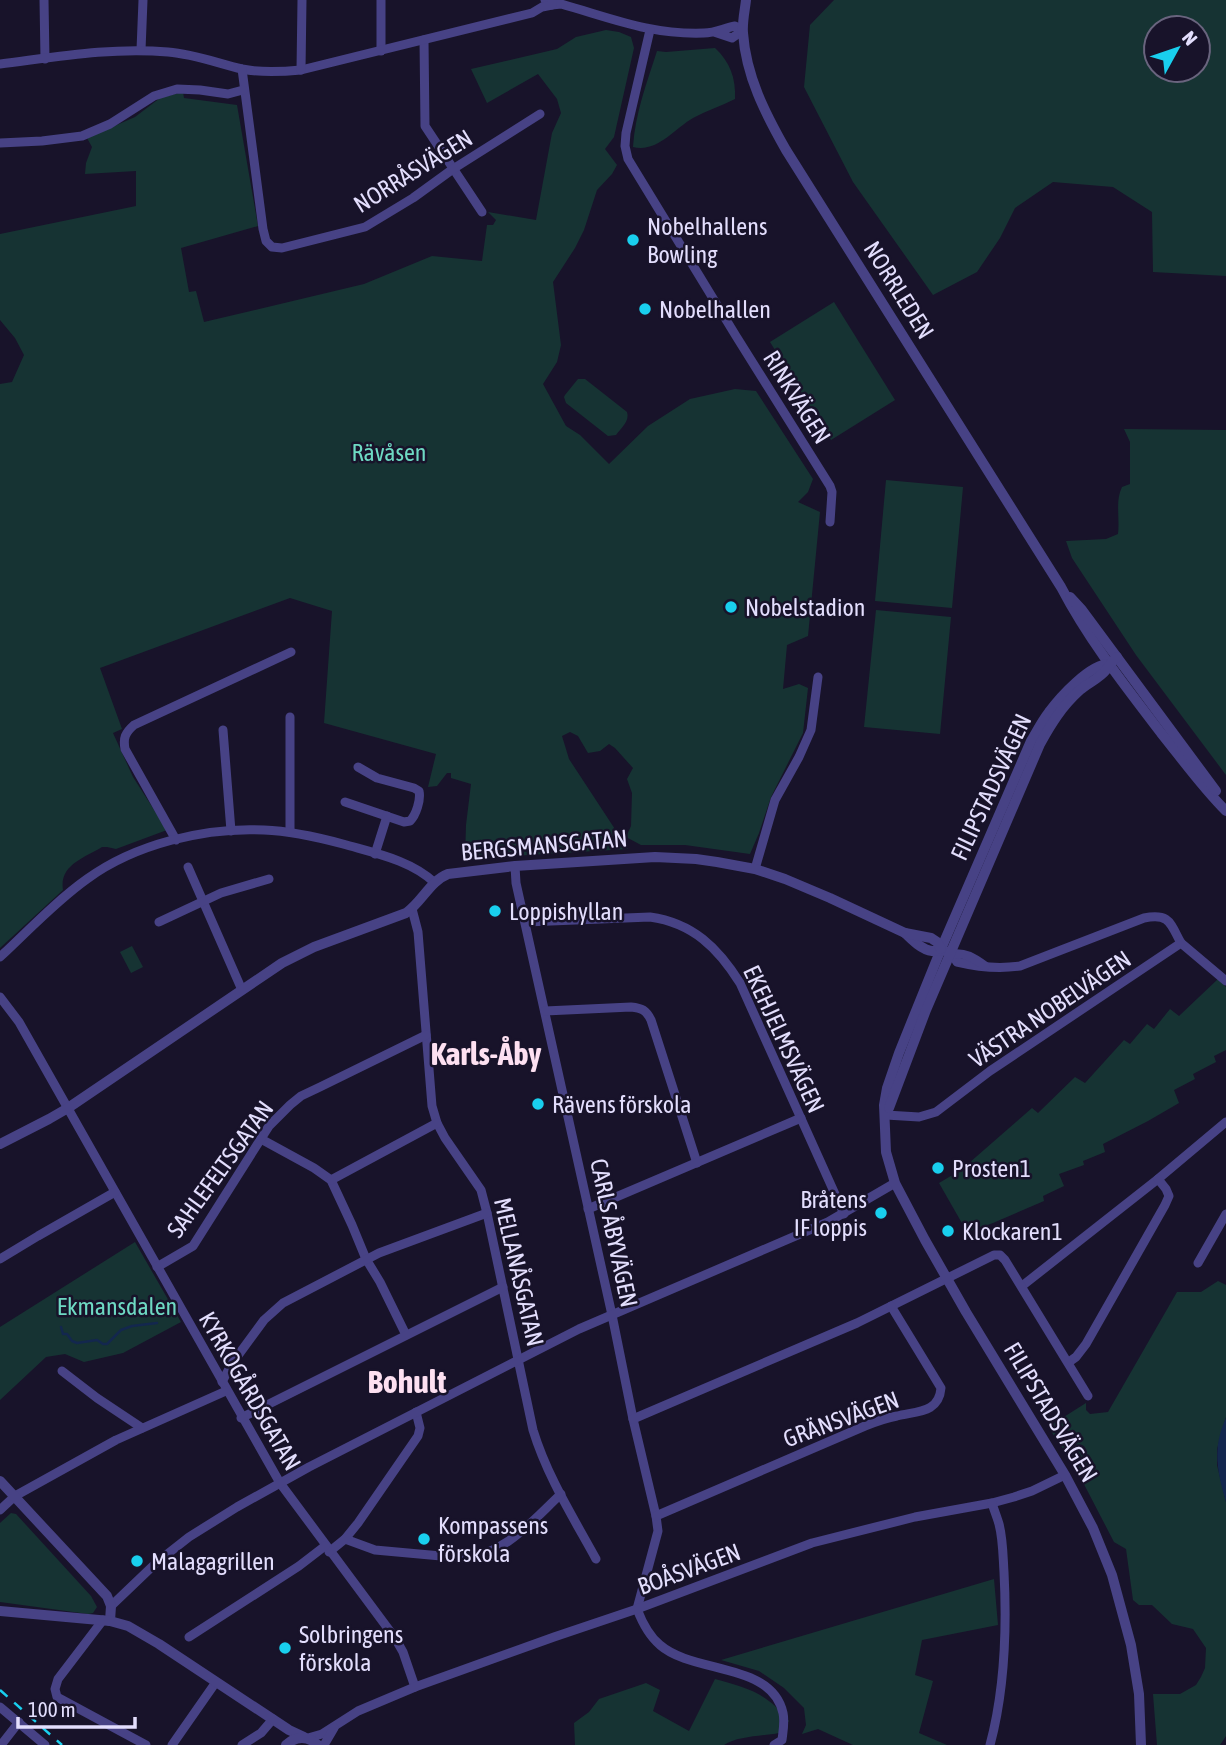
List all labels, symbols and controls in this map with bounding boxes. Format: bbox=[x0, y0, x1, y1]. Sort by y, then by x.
north arrow bbox=[1142, 14, 1212, 84]
text: N bbox=[1178, 27, 1202, 49]
street label: NORRÅSVÄGEN bbox=[348, 123, 477, 218]
place label: Nobelhallens Bowling bbox=[647, 213, 767, 268]
marker: Nobelhallens Bowling bbox=[625, 232, 641, 248]
street label: NORRLEDEN bbox=[859, 236, 939, 344]
place label: Nobelhallen bbox=[659, 296, 771, 323]
marker: Nobelhallen bbox=[637, 301, 653, 317]
street label: RINKVÄGEN bbox=[758, 346, 836, 448]
park label: Rävåsen bbox=[352, 439, 426, 466]
place label: Nobelstadion bbox=[745, 594, 865, 621]
marker: Nobelstadion bbox=[723, 599, 739, 615]
street label: FILIPSTADSVÄGEN bbox=[945, 710, 1037, 864]
street label: BERGSMANSGATAN bbox=[460, 824, 628, 866]
place label: Loppishyllan bbox=[509, 898, 623, 925]
marker: Loppishyllan bbox=[487, 903, 503, 919]
street label: VÄSTRA NOBELVÄGEN bbox=[964, 945, 1136, 1073]
street label: EKEHJELMSVÄGEN bbox=[738, 961, 830, 1117]
district label: Karls-Åby bbox=[431, 1035, 542, 1072]
place label: Rävens förskola bbox=[552, 1091, 691, 1118]
street label: SAHLEFELTSGATAN bbox=[161, 1096, 279, 1242]
marker: Rävens förskola bbox=[530, 1096, 546, 1112]
place label: Prosten1 bbox=[952, 1155, 1031, 1182]
street label: CARLS ÅBYVÄGEN bbox=[585, 1156, 644, 1310]
marker: Prosten1 bbox=[930, 1160, 946, 1176]
place label: Bråtens IF loppis bbox=[794, 1186, 867, 1241]
street label: MELLANÅSGATAN bbox=[489, 1195, 550, 1349]
marker: Bråtens IF loppis bbox=[873, 1205, 889, 1221]
place label: Klockaren1 bbox=[962, 1218, 1063, 1245]
marker: Klockaren1 bbox=[940, 1223, 956, 1239]
park label: Ekmansdalen bbox=[57, 1293, 177, 1320]
street label: KYRKOGÅRDSGATAN bbox=[194, 1306, 307, 1475]
street label: FILIPSTADSVÄGEN bbox=[999, 1337, 1103, 1487]
district label: Bohult bbox=[368, 1363, 447, 1400]
street label: GRÄNSVÄGEN bbox=[780, 1386, 902, 1452]
place label: Kompassens förskola bbox=[438, 1512, 548, 1567]
marker: Kompassens förskola bbox=[416, 1531, 432, 1547]
street label: BOÅSVÄGEN bbox=[634, 1537, 744, 1600]
place label: Malagagrillen bbox=[151, 1548, 275, 1575]
marker: Malagagrillen bbox=[129, 1553, 145, 1569]
place label: Solbringens förskola bbox=[299, 1621, 403, 1676]
marker: Solbringens förskola bbox=[277, 1640, 293, 1656]
scale bar bbox=[18, 1686, 135, 1730]
text: 100 m bbox=[28, 1697, 76, 1721]

